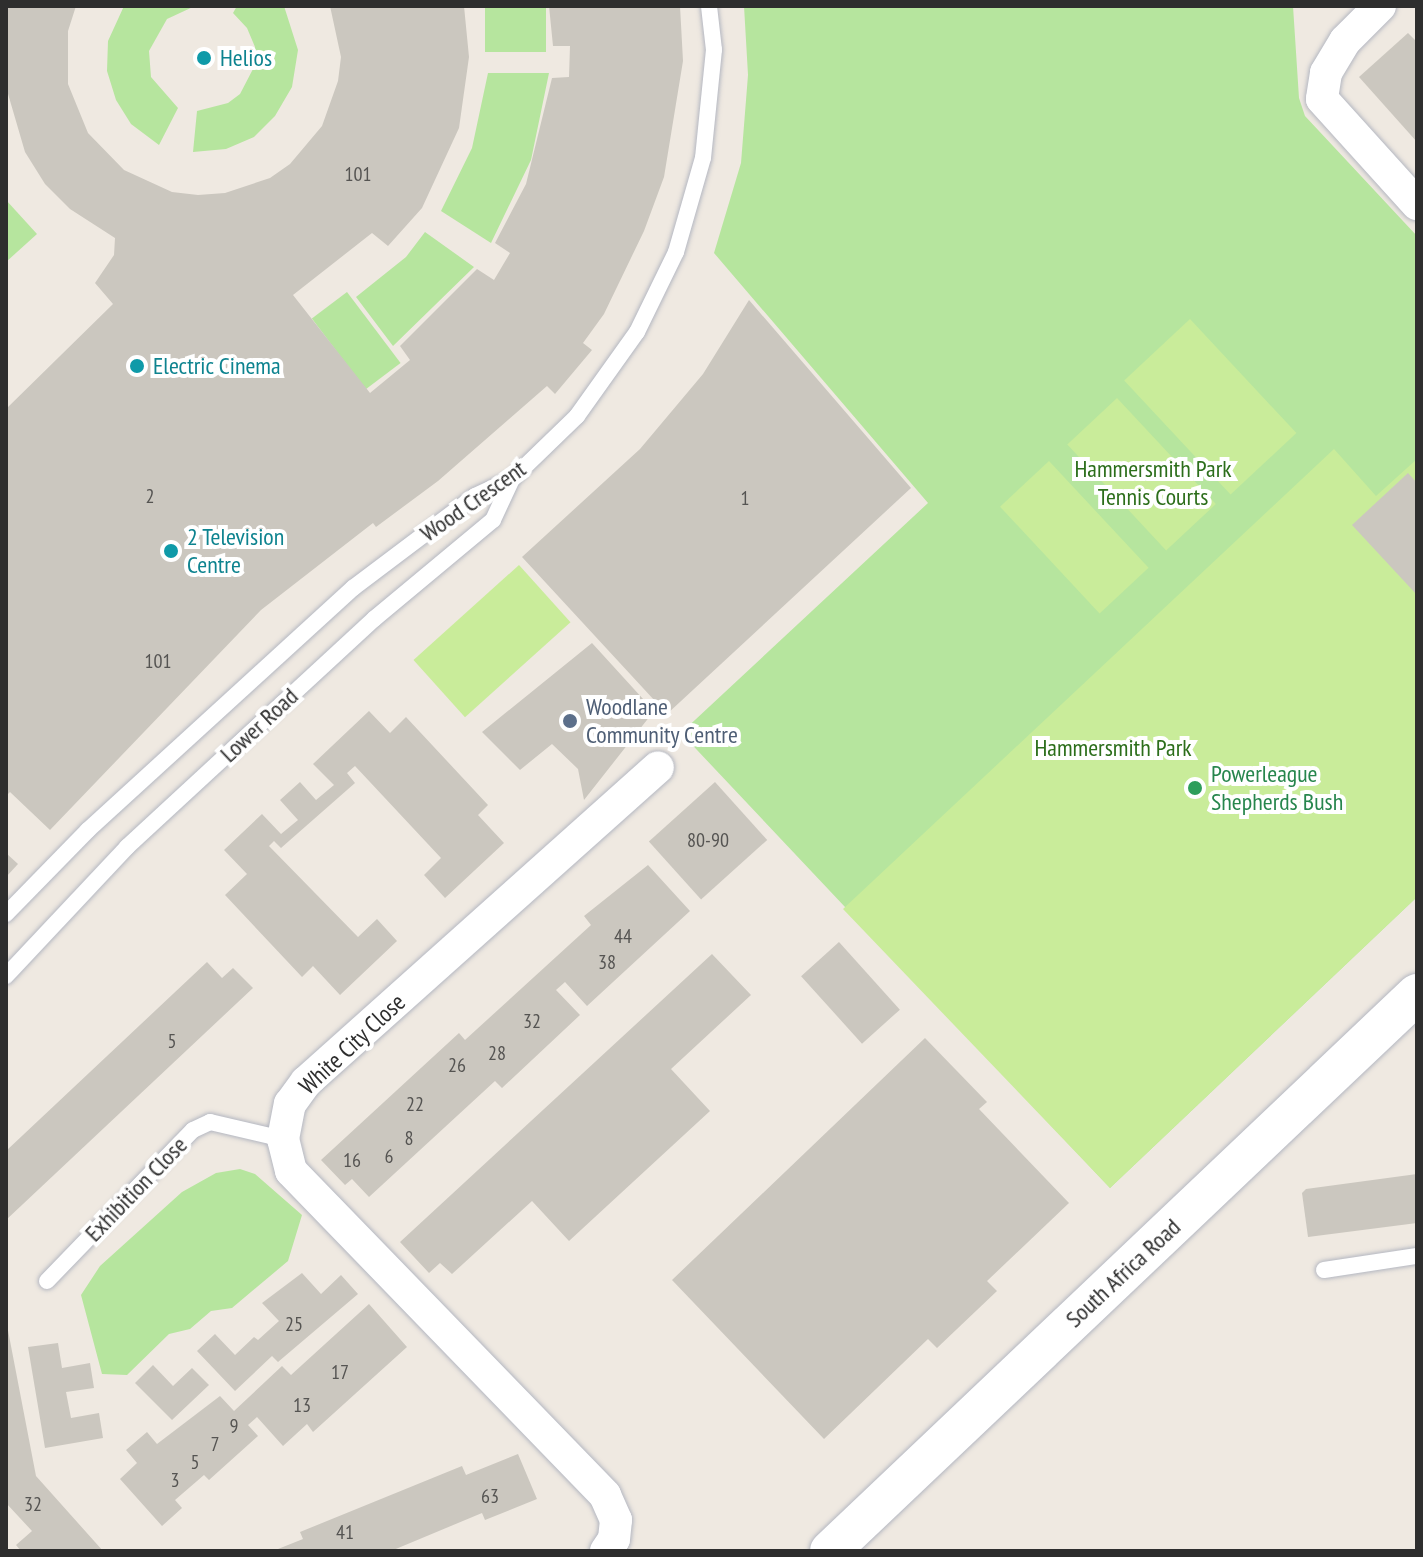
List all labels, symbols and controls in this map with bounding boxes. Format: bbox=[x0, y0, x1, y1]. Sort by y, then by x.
place label: Helios bbox=[220, 44, 272, 72]
marker: Helios bbox=[195, 49, 213, 67]
house number: 101 bbox=[345, 162, 371, 186]
place label: Electric Cinema bbox=[153, 352, 281, 380]
marker: Electric Cinema bbox=[128, 357, 146, 375]
street label: Wood Crescent bbox=[415, 454, 531, 548]
park label: Hammersmith Park Tennis Courts bbox=[1074, 455, 1232, 511]
house number: 2 bbox=[146, 484, 154, 508]
house number: 1 bbox=[741, 486, 749, 510]
place label: 2 Television Centre bbox=[187, 523, 285, 579]
marker: 2 Television Centre bbox=[162, 542, 180, 560]
house number: 101 bbox=[145, 649, 171, 673]
street label: Lower Road bbox=[214, 682, 304, 768]
place label: Woodlane Community Centre bbox=[586, 693, 739, 749]
marker: Woodlane Community Centre bbox=[561, 712, 579, 730]
park label: Hammersmith Park bbox=[1034, 734, 1192, 762]
place label: Powerleague Shepherds Bush bbox=[1211, 760, 1343, 816]
marker: Powerleague Shepherds Bush bbox=[1186, 779, 1204, 797]
house number: 80-90 bbox=[687, 828, 729, 852]
house number: 44 bbox=[614, 924, 632, 948]
house number: 38 bbox=[598, 950, 616, 974]
street label: White City Close bbox=[293, 987, 411, 1101]
house number: 32 bbox=[523, 1009, 541, 1033]
house number: 5 bbox=[168, 1029, 176, 1053]
house number: 28 bbox=[488, 1041, 506, 1065]
house number: 26 bbox=[448, 1053, 466, 1077]
house number: 22 bbox=[406, 1092, 424, 1116]
house number: 8 bbox=[405, 1126, 413, 1150]
street label: Exhibition Close bbox=[79, 1131, 193, 1247]
house number: 6 bbox=[385, 1144, 393, 1168]
house number: 16 bbox=[343, 1148, 361, 1172]
street label: South Africa Road bbox=[1060, 1212, 1186, 1334]
house number: 25 bbox=[285, 1312, 303, 1336]
house number: 17 bbox=[331, 1360, 349, 1384]
house number: 13 bbox=[293, 1393, 311, 1417]
house number: 9 bbox=[230, 1414, 238, 1438]
house number: 7 bbox=[211, 1432, 219, 1456]
house number: 5 bbox=[191, 1450, 199, 1474]
house number: 3 bbox=[171, 1468, 179, 1492]
house number: 63 bbox=[481, 1484, 499, 1508]
house number: 32 bbox=[24, 1492, 42, 1516]
house number: 41 bbox=[336, 1520, 354, 1544]

